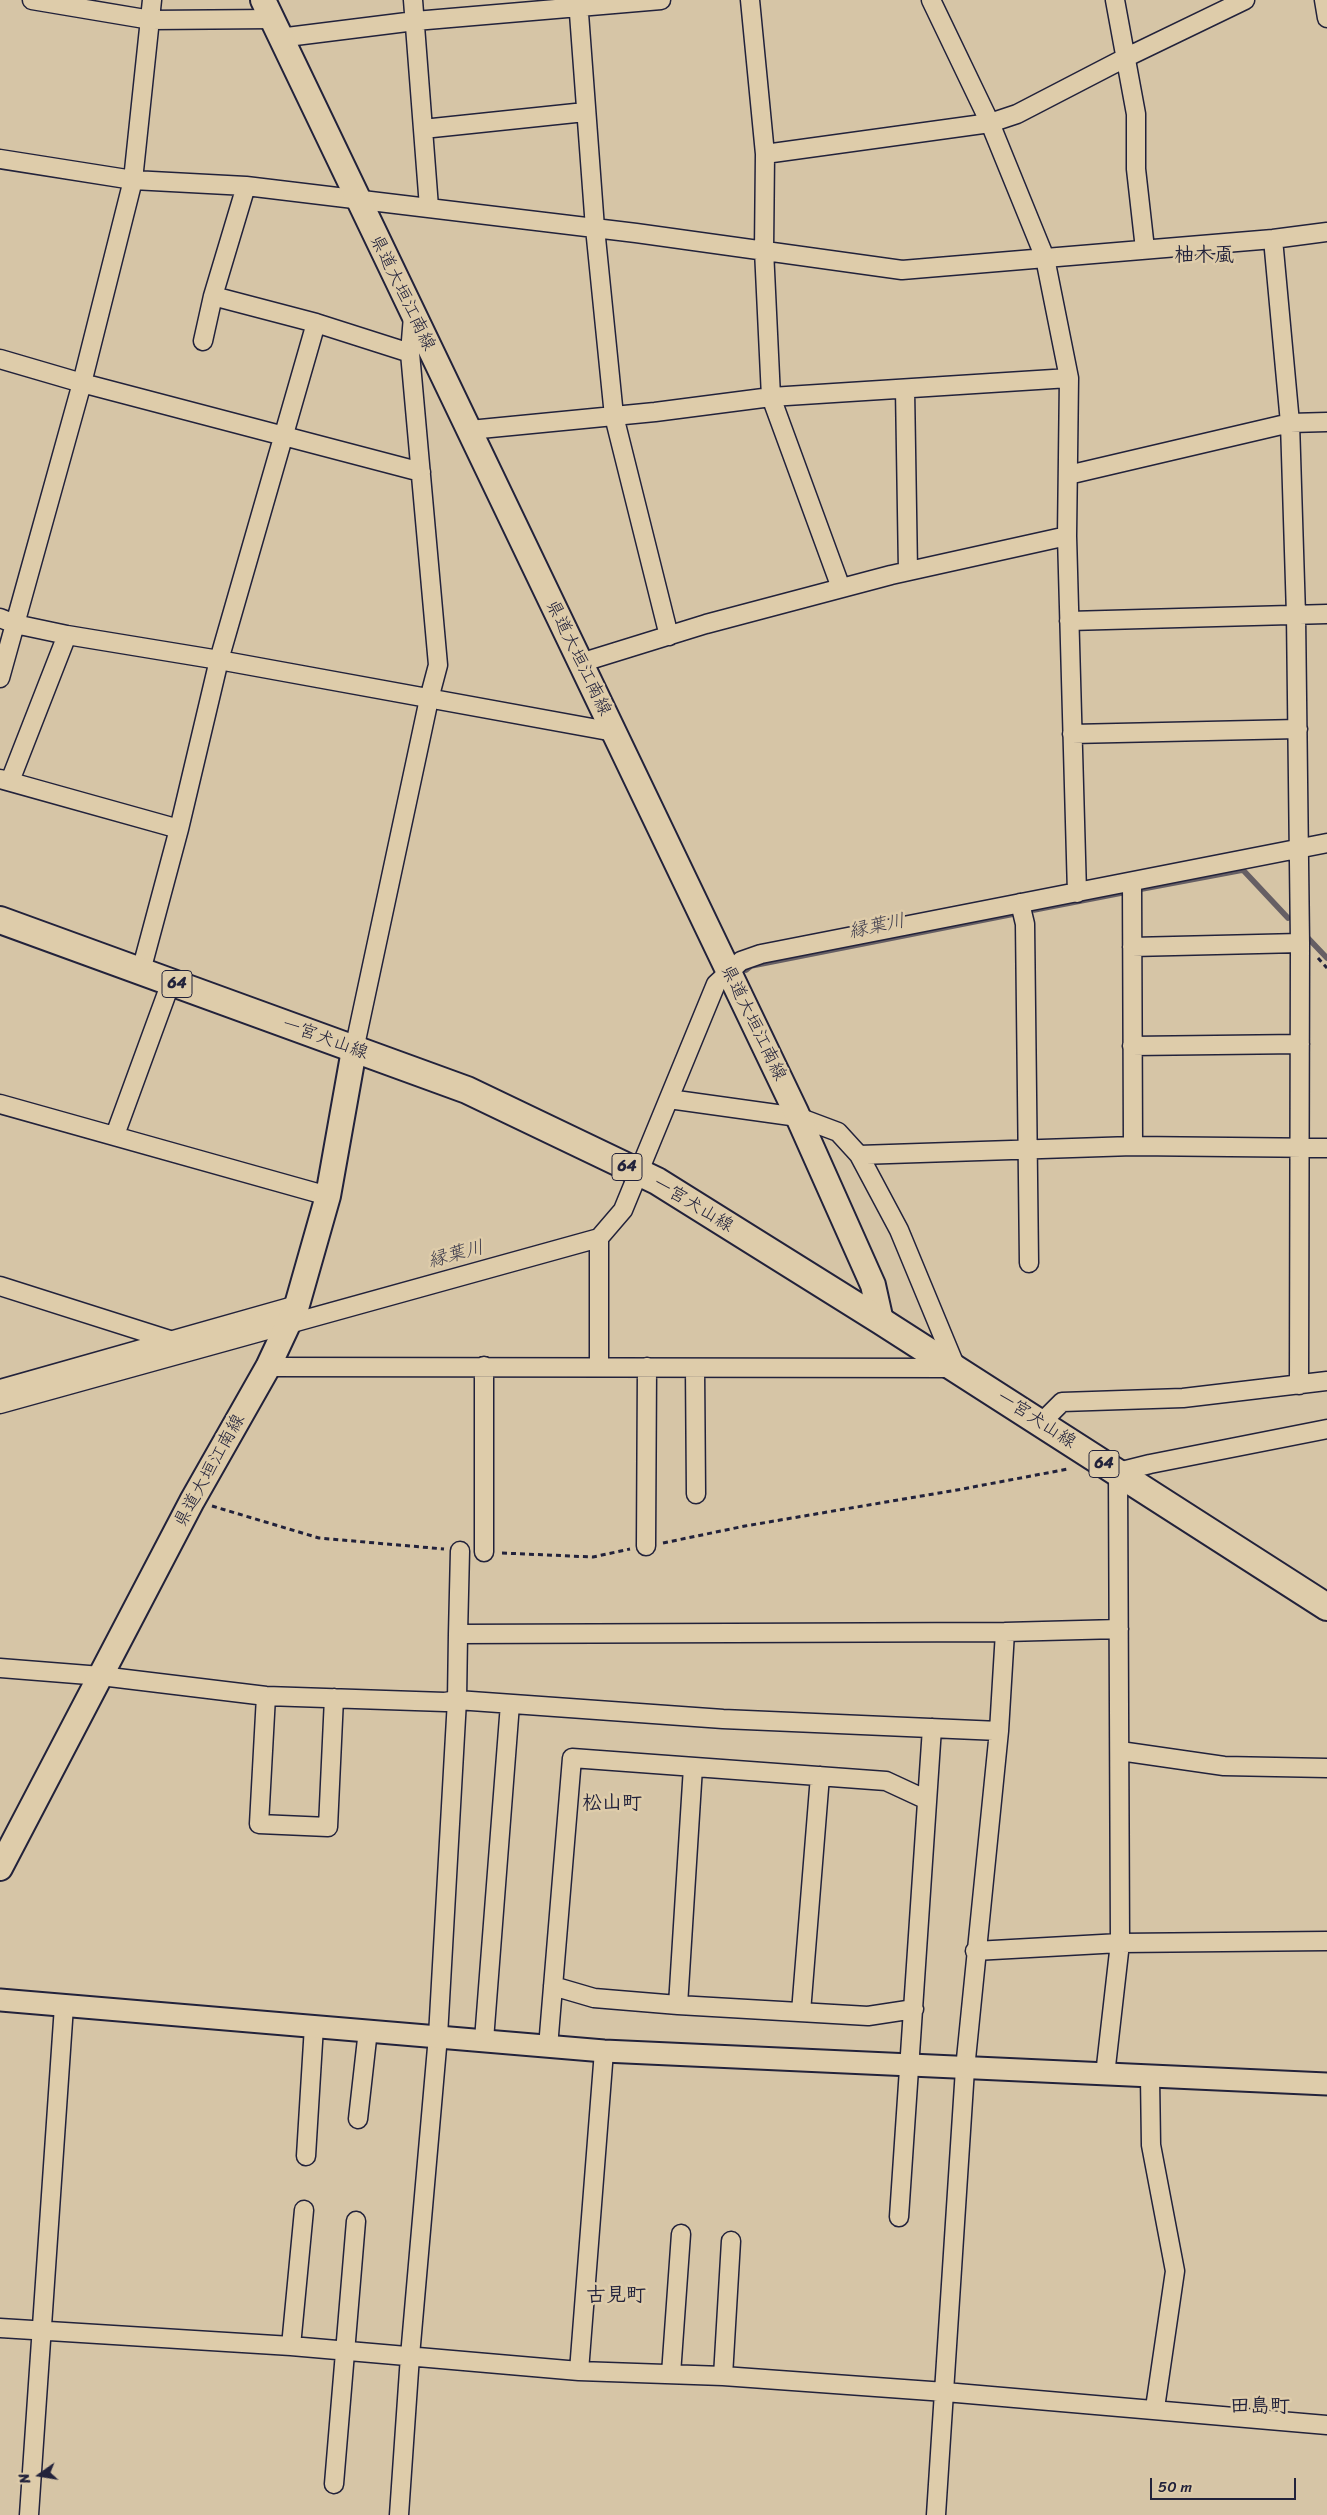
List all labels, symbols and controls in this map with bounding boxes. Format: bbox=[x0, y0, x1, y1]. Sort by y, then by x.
street label: 県道大垣江南線 bbox=[365, 232, 439, 354]
district label: 柚木颪 bbox=[1174, 244, 1234, 268]
street label: 県道大垣江南線 bbox=[541, 597, 615, 719]
water label: 縁葉川 bbox=[847, 910, 907, 944]
street label: 県道大垣江南線 bbox=[716, 962, 790, 1084]
road number: 64 bbox=[162, 971, 192, 998]
street label: 一宮犬山線 bbox=[279, 1013, 371, 1065]
road number: 64 bbox=[612, 1154, 642, 1180]
street label: 一宮犬山線 bbox=[649, 1173, 737, 1237]
water label: 縁葉川 bbox=[426, 1237, 486, 1273]
street label: 一宮犬山線 bbox=[992, 1386, 1080, 1454]
street label: 県道大垣江南線 bbox=[170, 1411, 250, 1531]
road number: 64 bbox=[1089, 1450, 1119, 1478]
district label: 松山町 bbox=[582, 1792, 642, 1816]
district label: 古見町 bbox=[586, 2284, 646, 2308]
district label: 田島町 bbox=[1230, 2395, 1290, 2419]
north arrow bbox=[15, 2450, 65, 2500]
scale bar bbox=[1152, 2468, 1298, 2500]
text: N bbox=[12, 2471, 38, 2486]
text: 50 m bbox=[1158, 2474, 1192, 2500]

